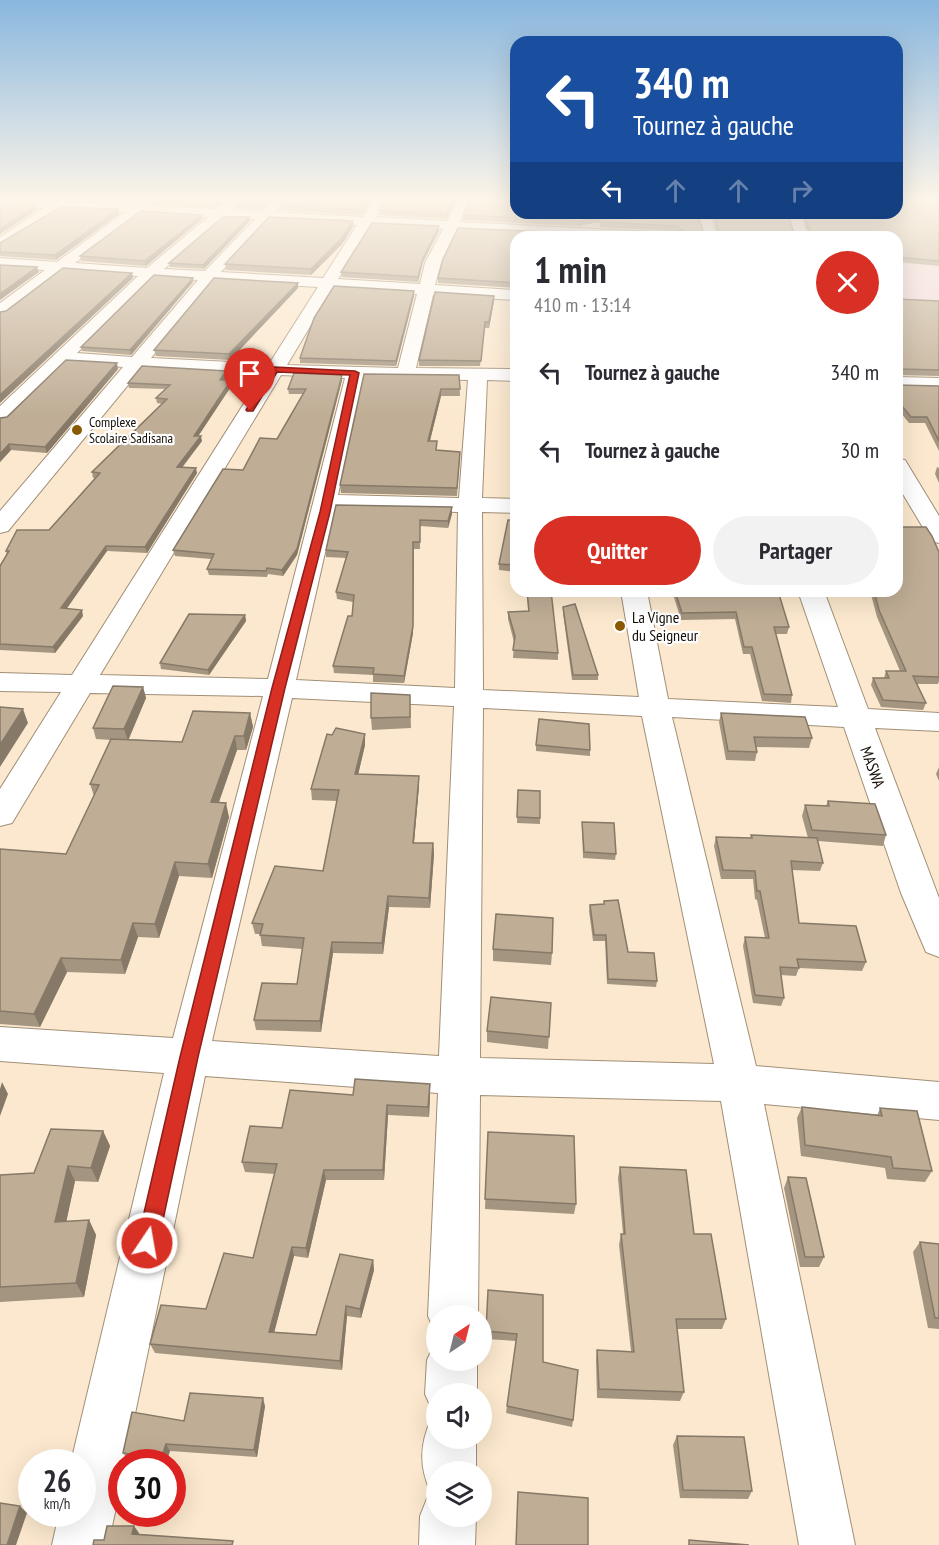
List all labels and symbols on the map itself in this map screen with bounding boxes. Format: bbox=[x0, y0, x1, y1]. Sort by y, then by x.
pin bbox=[224, 348, 275, 410]
place label: Complexe Scolaire Sadisana bbox=[89, 413, 173, 447]
marker: Complexe Scolaire Sadisana bbox=[70, 423, 84, 437]
place label: La Vigne du Seigneur bbox=[632, 607, 699, 645]
marker: La Vigne du Seigneur bbox=[613, 619, 627, 633]
street label: MASWA bbox=[856, 744, 890, 791]
position arrow bbox=[115, 1211, 179, 1275]
north arrow bbox=[426, 1305, 492, 1371]
speed limit sign: 30 bbox=[108, 1449, 186, 1527]

